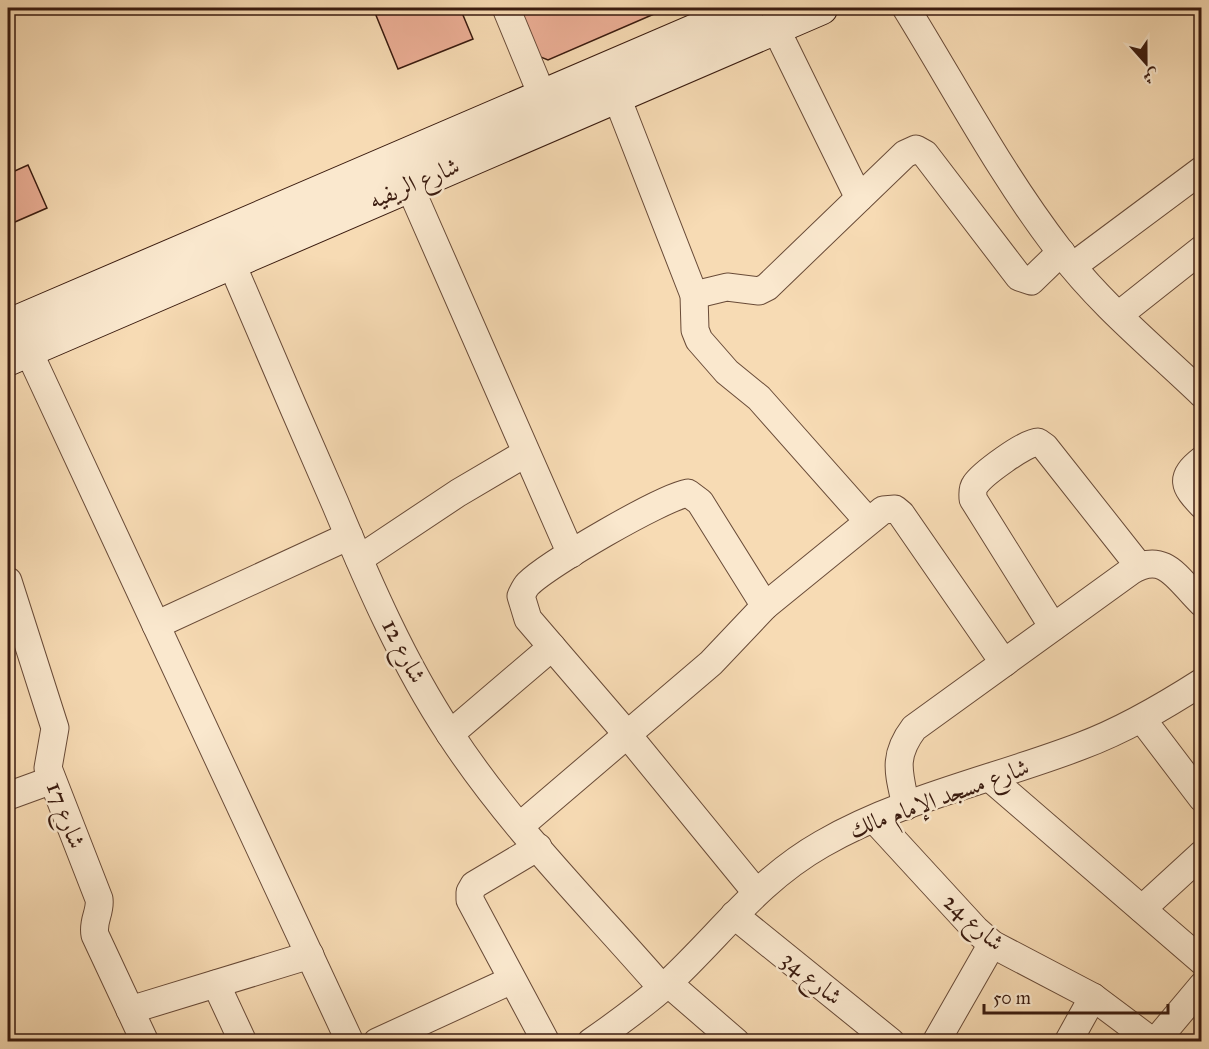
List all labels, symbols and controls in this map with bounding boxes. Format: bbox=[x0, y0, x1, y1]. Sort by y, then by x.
north arrow bbox=[1116, 33, 1176, 93]
text: ش bbox=[1140, 65, 1162, 88]
street label: شارع الريفيه bbox=[364, 150, 466, 220]
street label: شارع 12 bbox=[371, 614, 433, 690]
street label: شارع مسجد الإمام مالك bbox=[845, 752, 1035, 850]
street label: شارع 17 bbox=[35, 777, 92, 854]
street label: شارع 24 bbox=[934, 887, 1011, 961]
street label: شارع 34 bbox=[772, 944, 849, 1016]
scale bar bbox=[984, 977, 1168, 1015]
text: 50 m bbox=[993, 987, 1031, 1009]

